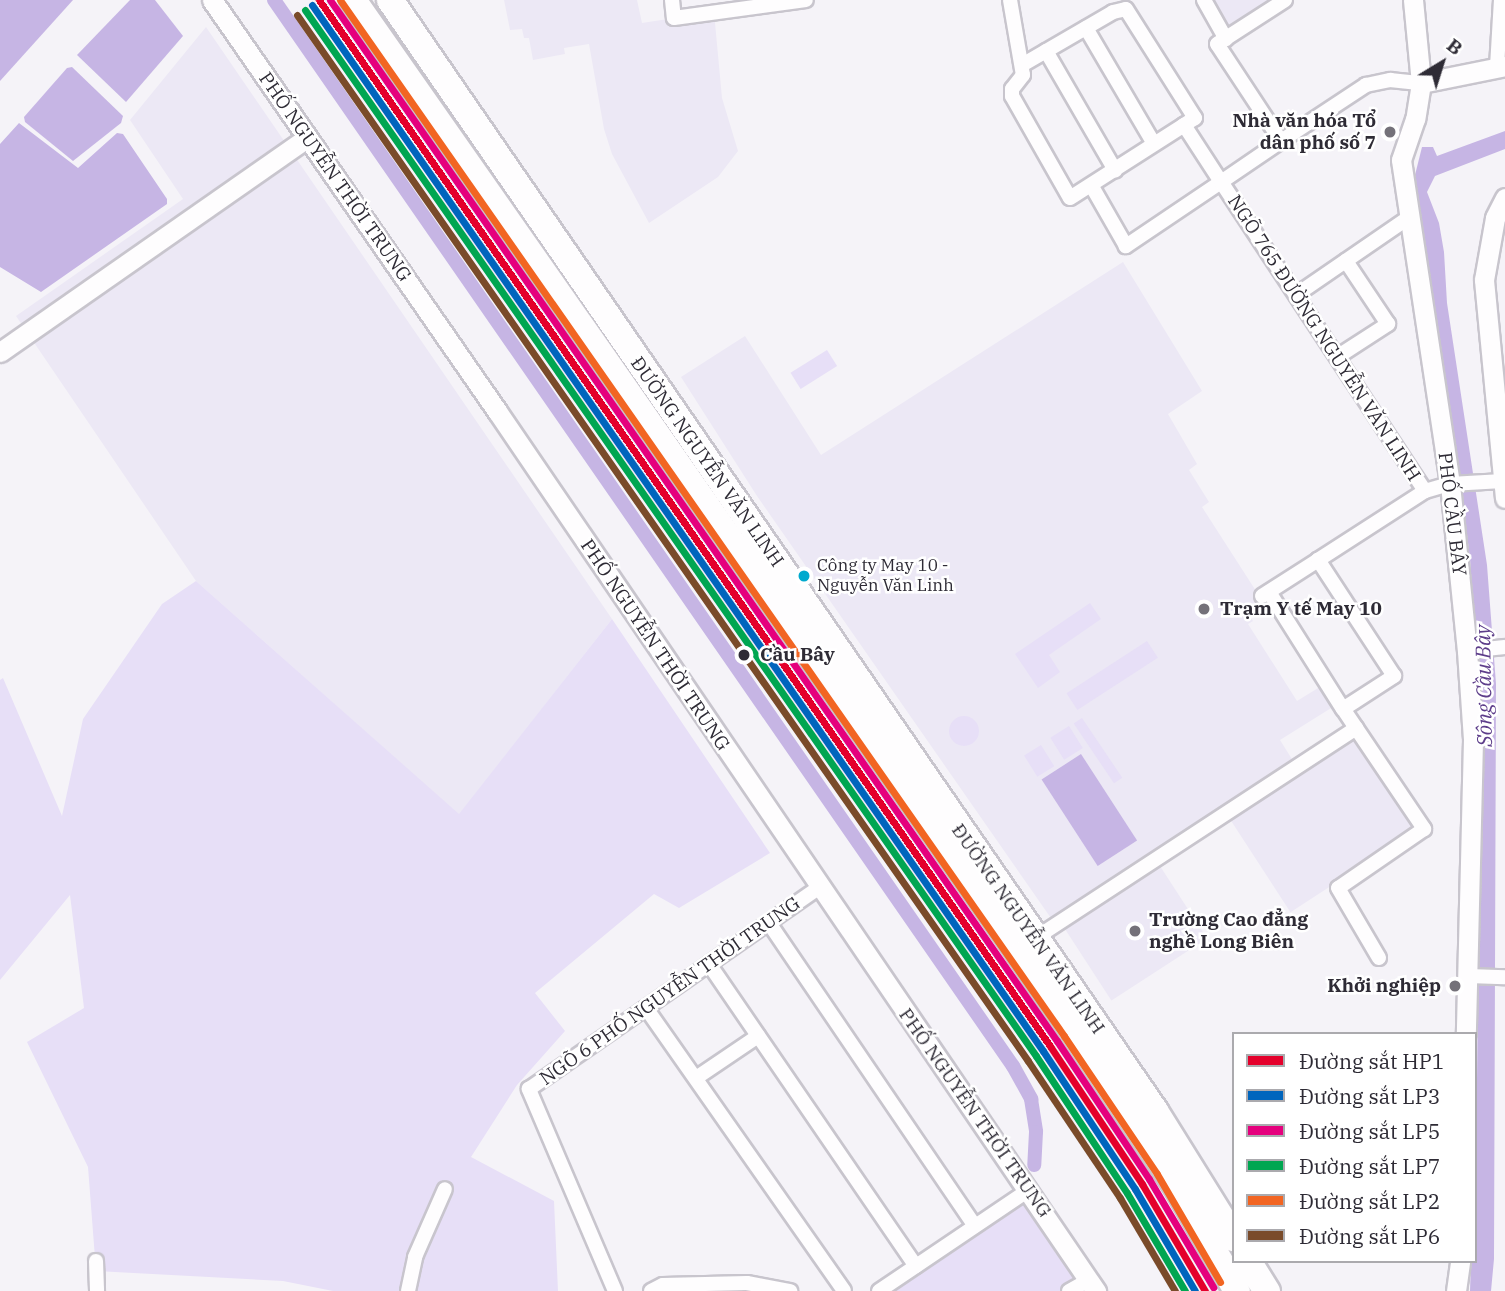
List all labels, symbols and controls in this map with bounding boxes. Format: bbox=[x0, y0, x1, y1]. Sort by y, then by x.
north arrow bbox=[1407, 28, 1477, 98]
text: B bbox=[1442, 33, 1468, 60]
street label: PHỐ NGUYỄN THỜI TRUNG bbox=[254, 68, 416, 286]
place label: Nhà văn hóa Tổ dân phố số 7 bbox=[1233, 110, 1376, 154]
marker: Nhà văn hóa Tổ dân phố số 7 bbox=[1382, 124, 1398, 140]
street label: NGÕ 765 ĐƯỜNG NGUYỄN VĂN LINH bbox=[1223, 191, 1425, 485]
street label: ĐƯỜNG NGUYỄN VĂN LINH bbox=[626, 353, 788, 571]
street label: PHỐ CẦU BÂY bbox=[1433, 451, 1471, 577]
street label: PHỐ NGUYỄN THỜI TRUNG bbox=[576, 535, 734, 755]
place label: Công ty May 10 - Nguyễn Văn Linh bbox=[817, 556, 954, 596]
marker: Công ty May 10 - Nguyễn Văn Linh bbox=[797, 569, 811, 583]
place label: Trạm Y tế May 10 bbox=[1220, 598, 1382, 620]
marker: Trạm Y tế May 10 bbox=[1194, 599, 1214, 619]
water label: Sông Cầu Bây bbox=[1469, 625, 1497, 747]
place label: Cầu Bây bbox=[760, 644, 835, 666]
marker: Cầu Bây bbox=[734, 645, 754, 665]
street label: ĐƯỜNG NGUYỄN VĂN LINH bbox=[947, 820, 1109, 1038]
street label: NGÕ 6 PHỐ NGUYỄN THỜI TRUNG bbox=[535, 892, 805, 1090]
place label: Trường Cao đẳng nghề Long Biên bbox=[1149, 909, 1308, 953]
marker: Trường Cao đẳng nghề Long Biên bbox=[1127, 923, 1143, 939]
place label: Khởi nghiệp bbox=[1327, 975, 1441, 997]
marker: Khởi nghiệp bbox=[1447, 978, 1463, 994]
street label: PHỐ NGUYỄN THỜI TRUNG bbox=[894, 1004, 1056, 1222]
legend bbox=[1232, 1032, 1477, 1263]
text: Đường sắt HP1 bbox=[1299, 1047, 1444, 1075]
text: Đường sắt LP3 bbox=[1299, 1082, 1440, 1110]
text: Đường sắt LP5 bbox=[1299, 1117, 1440, 1145]
text: Đường sắt LP7 bbox=[1299, 1152, 1440, 1180]
text: Đường sắt LP2 bbox=[1299, 1187, 1440, 1215]
text: Đường sắt LP6 bbox=[1299, 1222, 1440, 1250]

